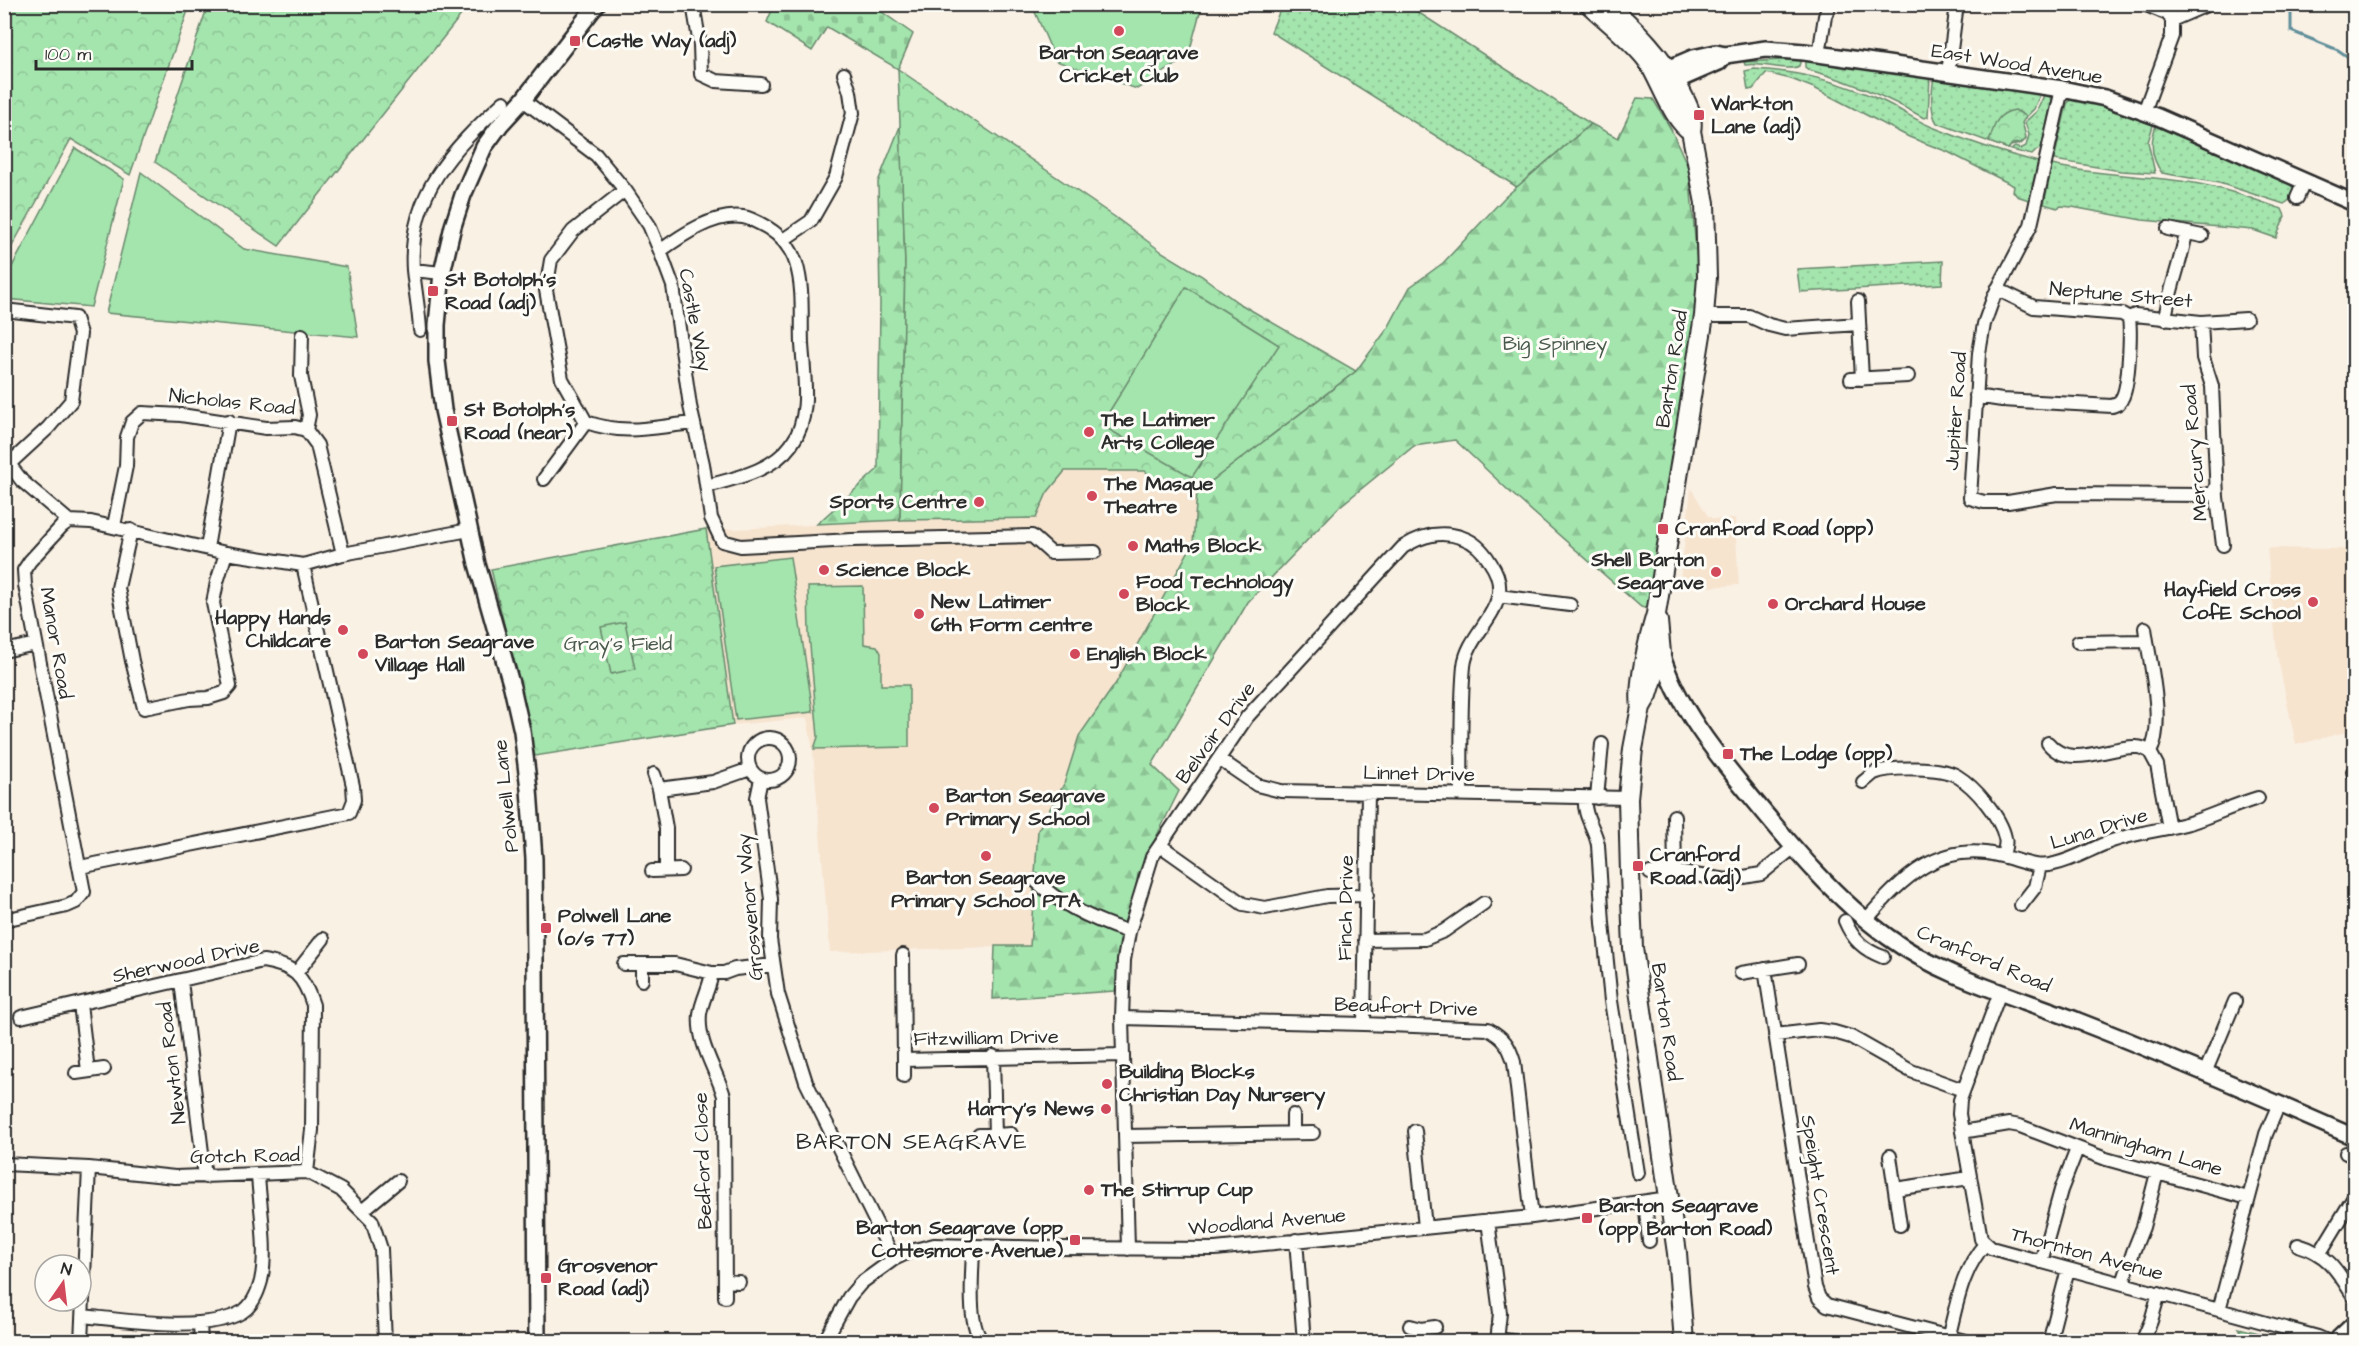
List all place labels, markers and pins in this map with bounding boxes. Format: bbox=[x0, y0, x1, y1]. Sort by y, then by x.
marker: Barton Seagrave Cricket Club bbox=[1112, 24, 1126, 38]
place label: Castle Way (adj) bbox=[587, 27, 736, 56]
marker: Castle Way (adj) bbox=[568, 34, 582, 48]
place label: Barton Seagrave Cricket Club bbox=[1039, 39, 1199, 90]
place label: Warkton Lane (adj) bbox=[1710, 90, 1801, 141]
marker: Warkton Lane (adj) bbox=[1692, 108, 1706, 122]
place label: St Botolph's Road (adj) bbox=[444, 266, 556, 317]
marker: St Botolph's Road (adj) bbox=[426, 284, 440, 298]
place label: St Botolph's Road (near) bbox=[463, 396, 575, 447]
place label: The Latimer Arts College bbox=[1100, 406, 1216, 458]
marker: St Botolph's Road (near) bbox=[445, 414, 459, 428]
marker: The Latimer Arts College bbox=[1082, 425, 1096, 439]
place label: The Masque Theatre bbox=[1103, 470, 1213, 521]
place label: Sports Centre bbox=[829, 488, 967, 516]
marker: The Masque Theatre bbox=[1085, 489, 1099, 503]
marker: Sports Centre bbox=[972, 495, 986, 509]
place label: Cranford Road (opp) bbox=[1675, 515, 1873, 543]
marker: Cranford Road (opp) bbox=[1656, 522, 1670, 536]
place label: Maths Block bbox=[1145, 532, 1262, 560]
marker: Maths Block bbox=[1126, 539, 1140, 553]
place label: Shell Barton Seagrave bbox=[1590, 546, 1704, 598]
place label: Science Block bbox=[835, 556, 971, 584]
marker: Science Block bbox=[817, 563, 831, 577]
marker: Shell Barton Seagrave bbox=[1709, 565, 1723, 579]
place label: Food Technology Block bbox=[1136, 568, 1293, 619]
place label: Hayfield Cross CofE School bbox=[2164, 576, 2301, 627]
marker: Food Technology Block bbox=[1117, 587, 1131, 601]
place label: New Latimer 6th Form centre bbox=[931, 588, 1093, 639]
place label: Orchard House bbox=[1785, 590, 1926, 618]
marker: Hayfield Cross CofE School bbox=[2306, 595, 2320, 609]
marker: Orchard House bbox=[1766, 597, 1780, 611]
place label: Happy Hands Childcare bbox=[215, 604, 331, 655]
marker: New Latimer 6th Form centre bbox=[912, 607, 926, 621]
marker: Happy Hands Childcare bbox=[336, 623, 350, 637]
place label: Barton Seagrave Village Hall bbox=[374, 628, 535, 680]
place label: English Block bbox=[1087, 640, 1208, 669]
marker: Barton Seagrave Village Hall bbox=[356, 647, 370, 661]
marker: English Block bbox=[1068, 647, 1082, 661]
place label: The Lodge (opp) bbox=[1739, 740, 1892, 769]
marker: The Lodge (opp) bbox=[1721, 747, 1735, 761]
place label: Barton Seagrave Primary School bbox=[946, 782, 1106, 834]
marker: Barton Seagrave Primary School bbox=[927, 801, 941, 815]
place label: Cranford Road (adj) bbox=[1650, 841, 1741, 892]
marker: Barton Seagrave Primary School PTA bbox=[979, 849, 993, 863]
marker: Cranford Road (adj) bbox=[1631, 859, 1645, 873]
place label: Barton Seagrave Primary School PTA bbox=[891, 864, 1081, 916]
place label: Polwell Lane (o/s 77) bbox=[557, 902, 671, 953]
marker: Polwell Lane (o/s 77) bbox=[539, 921, 553, 935]
place label: Building Blocks Christian Day Nursery bbox=[1119, 1058, 1325, 1110]
marker: Building Blocks Christian Day Nursery bbox=[1100, 1077, 1114, 1091]
place label: Harry's News bbox=[968, 1095, 1094, 1124]
marker: Harry's News bbox=[1099, 1102, 1113, 1116]
place label: The Stirrup Cup bbox=[1100, 1176, 1254, 1204]
marker: The Stirrup Cup bbox=[1082, 1183, 1096, 1197]
place label: Barton Seagrave (opp Barton Road) bbox=[1598, 1192, 1772, 1243]
marker: Barton Seagrave (opp Barton Road) bbox=[1580, 1211, 1594, 1225]
place label: Barton Seagrave (opp Cottesmore Avenue) bbox=[856, 1214, 1064, 1265]
marker: Barton Seagrave (opp Cottesmore Avenue) bbox=[1068, 1233, 1082, 1247]
place label: Grosvenor Road (adj) bbox=[558, 1252, 659, 1303]
marker: Grosvenor Road (adj) bbox=[539, 1271, 553, 1285]

